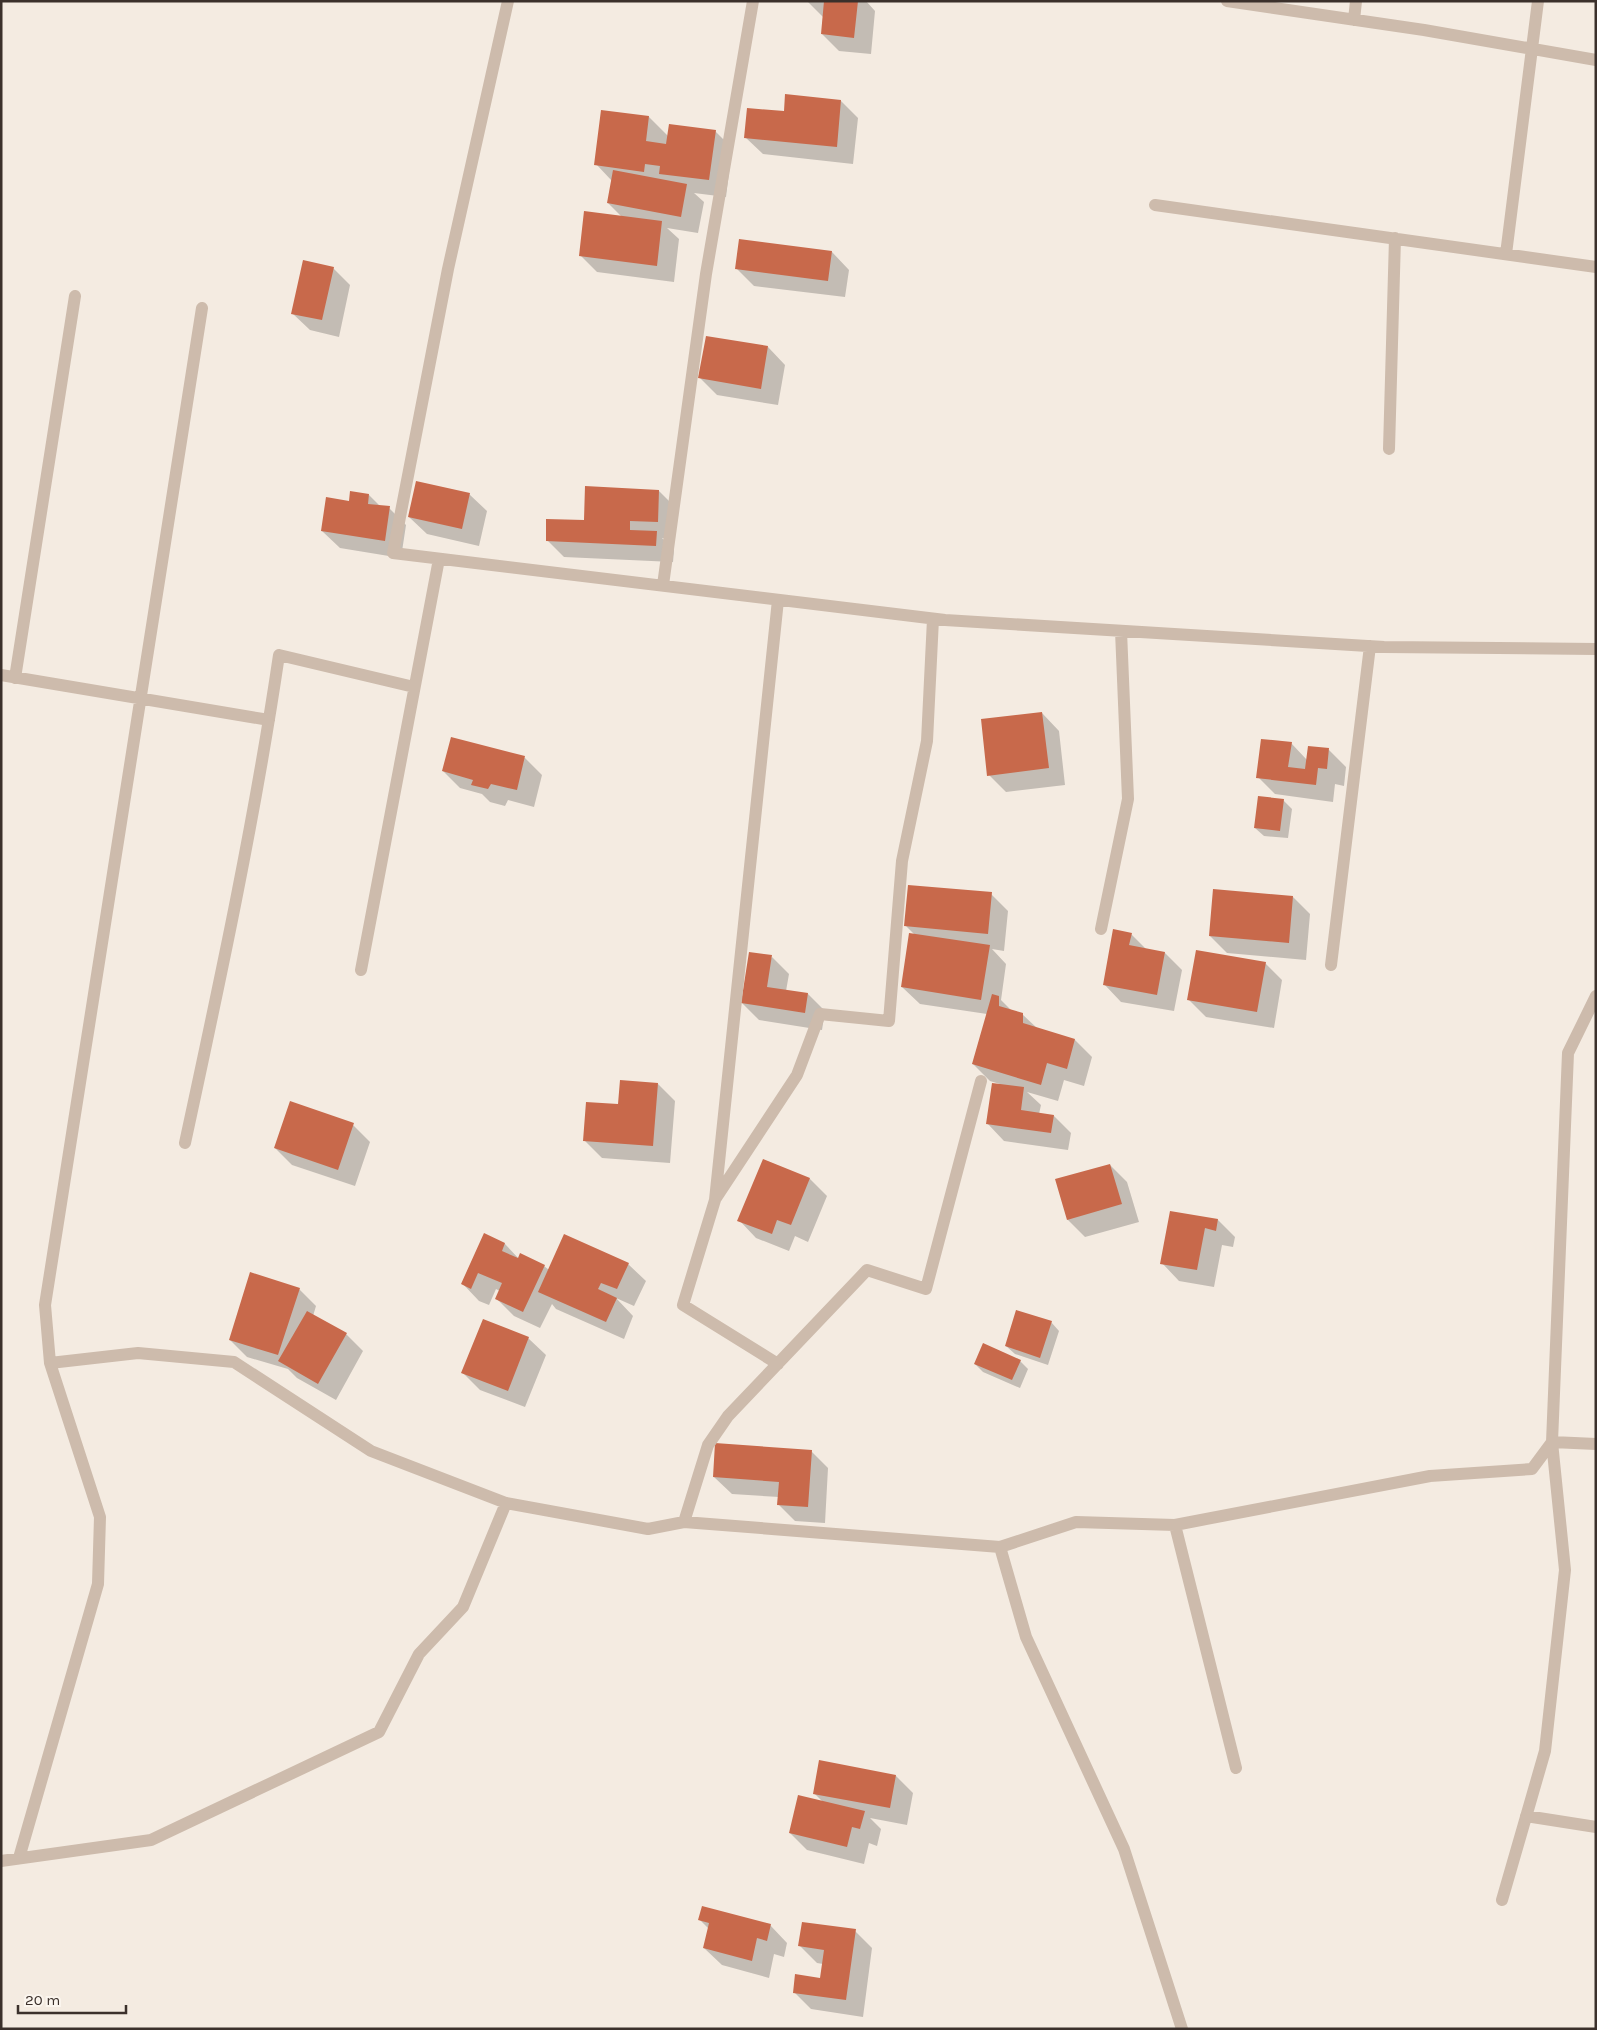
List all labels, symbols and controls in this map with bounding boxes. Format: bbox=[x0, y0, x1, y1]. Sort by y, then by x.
scale bar bbox=[18, 1982, 125, 2014]
text: 20 m bbox=[25, 1991, 60, 2009]

